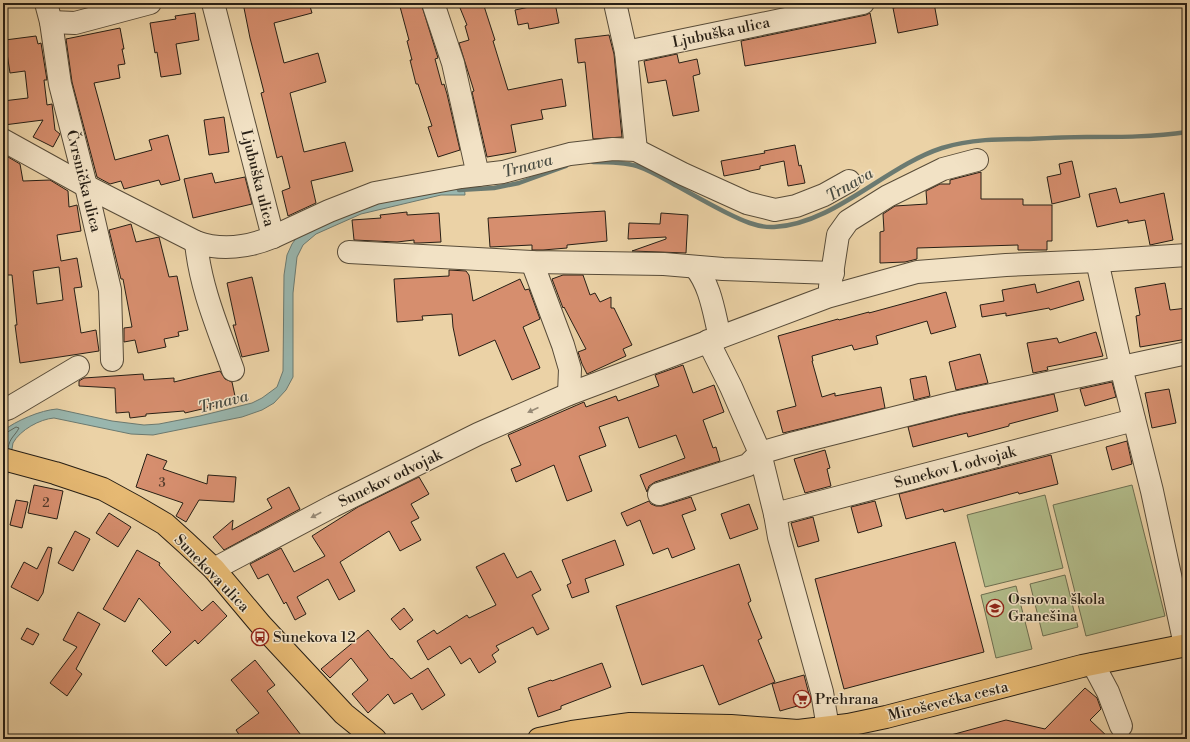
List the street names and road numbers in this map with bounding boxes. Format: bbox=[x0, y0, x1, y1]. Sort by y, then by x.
street label: Ljubuška ulica bbox=[671, 13, 772, 52]
street label: Čvrsnička ulica bbox=[62, 128, 106, 234]
street label: Ljubuška ulica bbox=[236, 128, 279, 229]
street label: Sunekov I. odvojak bbox=[892, 442, 1019, 493]
street label: Sunekov odvojak bbox=[335, 445, 446, 512]
street label: Sunekova ulica bbox=[170, 531, 254, 616]
street label: Miroševečka cesta bbox=[886, 677, 1011, 726]

